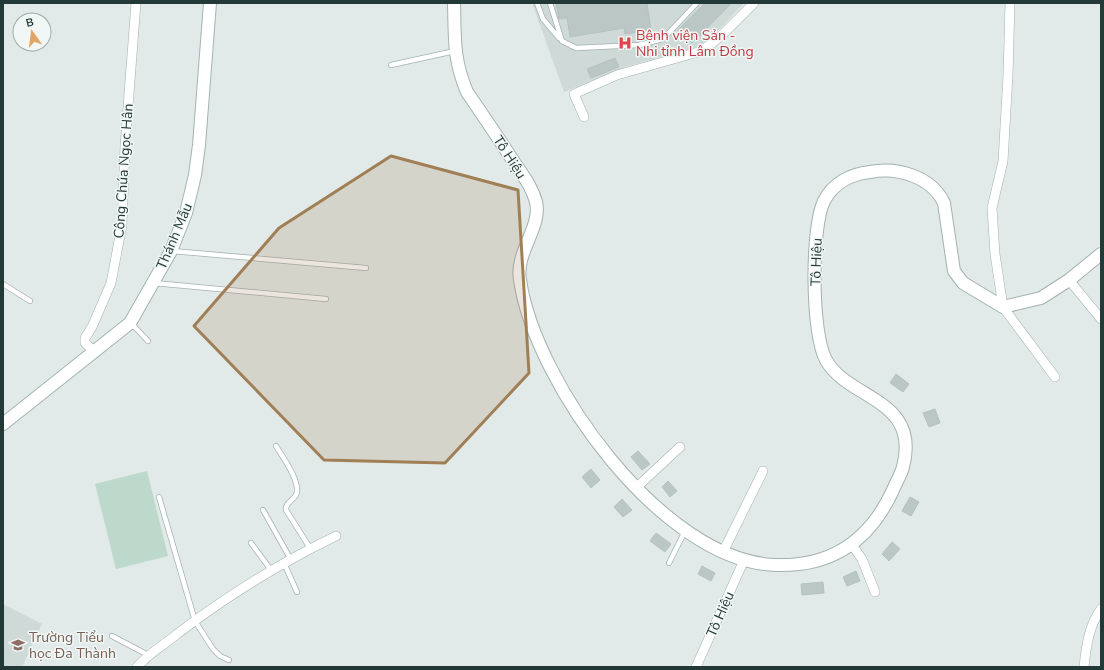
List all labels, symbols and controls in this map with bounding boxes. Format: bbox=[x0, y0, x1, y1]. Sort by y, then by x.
north arrow bbox=[12, 12, 52, 52]
text: B bbox=[24, 15, 35, 31]
place label: Bệnh viện Sản - Nhi tỉnh Lâm Đồng bbox=[636, 26, 754, 61]
hospital icon: Bệnh viện Sản - Nhi tỉnh Lâm Đồng bbox=[617, 35, 633, 51]
street label: Công Chúa Ngọc Hân bbox=[109, 103, 138, 239]
street label: Tô Hiệu bbox=[489, 132, 531, 183]
street label: Thánh Mẫu bbox=[152, 200, 197, 272]
street label: Tô Hiệu bbox=[806, 238, 827, 286]
street label: Tô Hiệu bbox=[702, 588, 739, 640]
place label: Trường Tiểu học Đa Thành bbox=[29, 628, 116, 663]
school or university icon: Trường Tiểu học Đa Thành bbox=[10, 637, 26, 653]

